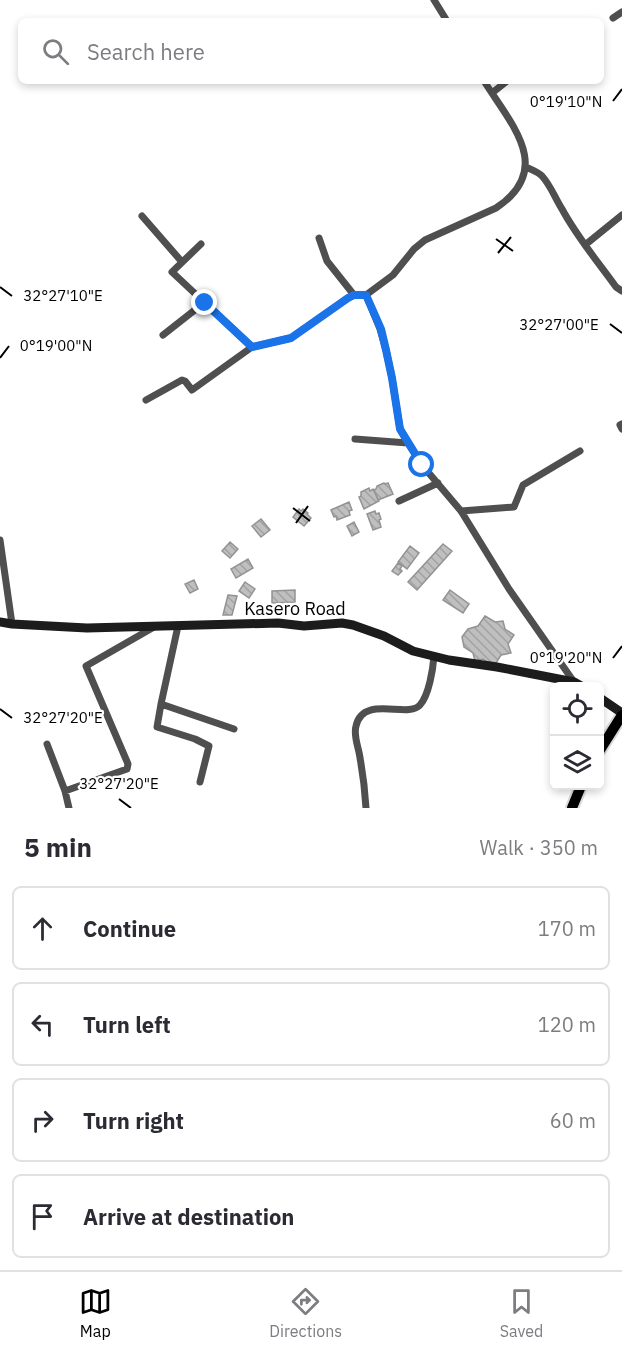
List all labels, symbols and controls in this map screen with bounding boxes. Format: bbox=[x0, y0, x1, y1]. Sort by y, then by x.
search box bbox=[18, 18, 604, 84]
icon: search bbox=[39, 35, 72, 68]
text: Search here bbox=[87, 37, 205, 66]
text: 0°19'10"N bbox=[530, 92, 602, 111]
text: 32°27'10"E bbox=[23, 286, 103, 305]
route end bbox=[191, 289, 217, 315]
text: 32°27'00"E bbox=[519, 315, 599, 334]
text: 0°19'00"N bbox=[20, 336, 92, 355]
route start bbox=[408, 451, 434, 477]
street label: Kasero Road bbox=[244, 597, 346, 620]
text: 0°19'20"N bbox=[530, 648, 602, 667]
map controls bbox=[550, 682, 604, 790]
button: locate bbox=[550, 682, 604, 736]
text: 32°27'20"E bbox=[23, 708, 103, 727]
button: layers bbox=[550, 736, 604, 790]
text: 32°27'20"E bbox=[79, 774, 159, 793]
text: 5 min bbox=[24, 830, 92, 864]
text: Walk · 350 m bbox=[480, 834, 598, 861]
icon: ahead bbox=[26, 912, 59, 945]
text: Continue bbox=[83, 914, 176, 943]
text: 170 m bbox=[538, 915, 596, 942]
icon: left bbox=[26, 1008, 59, 1041]
text: Turn left bbox=[83, 1010, 171, 1039]
text: 120 m bbox=[538, 1011, 596, 1038]
icon: right bbox=[26, 1104, 59, 1137]
text: Turn right bbox=[83, 1106, 184, 1135]
text: 60 m bbox=[550, 1107, 596, 1134]
icon: arrive bbox=[26, 1200, 59, 1233]
text: Arrive at destination bbox=[83, 1202, 294, 1231]
tab: Map bbox=[79, 1285, 112, 1341]
tab: Directions bbox=[269, 1285, 342, 1341]
tab: Saved bbox=[500, 1285, 543, 1341]

